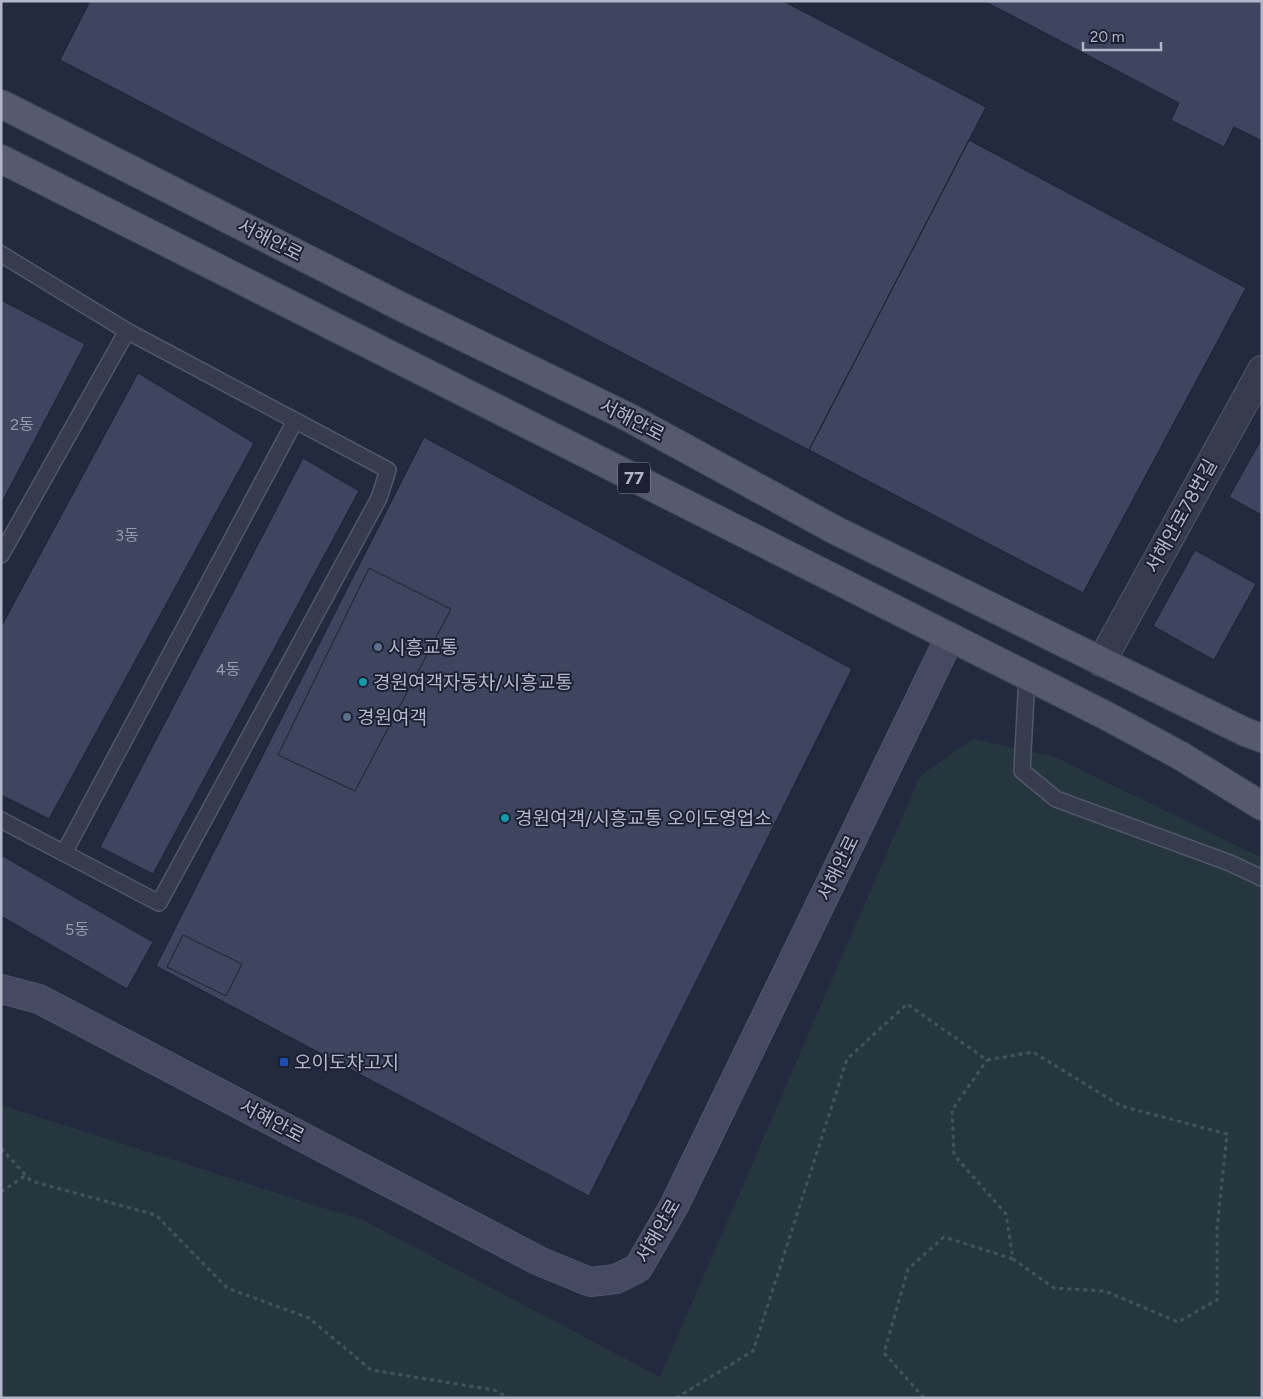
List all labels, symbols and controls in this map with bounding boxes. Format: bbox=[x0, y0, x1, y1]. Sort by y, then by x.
scale bar bbox=[1083, 20, 1160, 52]
text: 20 m bbox=[1090, 28, 1124, 46]
street label: 서해안로 bbox=[234, 214, 306, 266]
street label: 서해안로 bbox=[596, 394, 668, 446]
house number: 2동 bbox=[10, 415, 34, 434]
street label: 서해안로78번길 bbox=[1140, 455, 1222, 577]
road number: 77 bbox=[618, 462, 650, 493]
house number: 3동 bbox=[115, 526, 139, 545]
place label: 시흥교통 bbox=[388, 636, 458, 659]
marker: 시흥교통 bbox=[372, 641, 384, 653]
house number: 4동 bbox=[216, 660, 241, 679]
place label: 경원여객자동차/시흥교통 bbox=[373, 671, 573, 694]
marker: 경원여객자동차/시흥교통 bbox=[357, 676, 369, 688]
place label: 경원여객 bbox=[357, 706, 427, 729]
marker: 경원여객 bbox=[341, 711, 353, 723]
place label: 경원여객/시흥교통 오이도영업소 bbox=[515, 807, 772, 830]
marker: 경원여객/시흥교통 오이도영업소 bbox=[499, 812, 511, 824]
street label: 서해안로 bbox=[812, 832, 864, 904]
house number: 5동 bbox=[65, 920, 89, 939]
place label: 오이도차고지 bbox=[294, 1051, 399, 1074]
marker: 오이도차고지 bbox=[278, 1056, 290, 1068]
street label: 서해안로 bbox=[236, 1094, 308, 1148]
street label: 서해안로 bbox=[631, 1195, 685, 1267]

